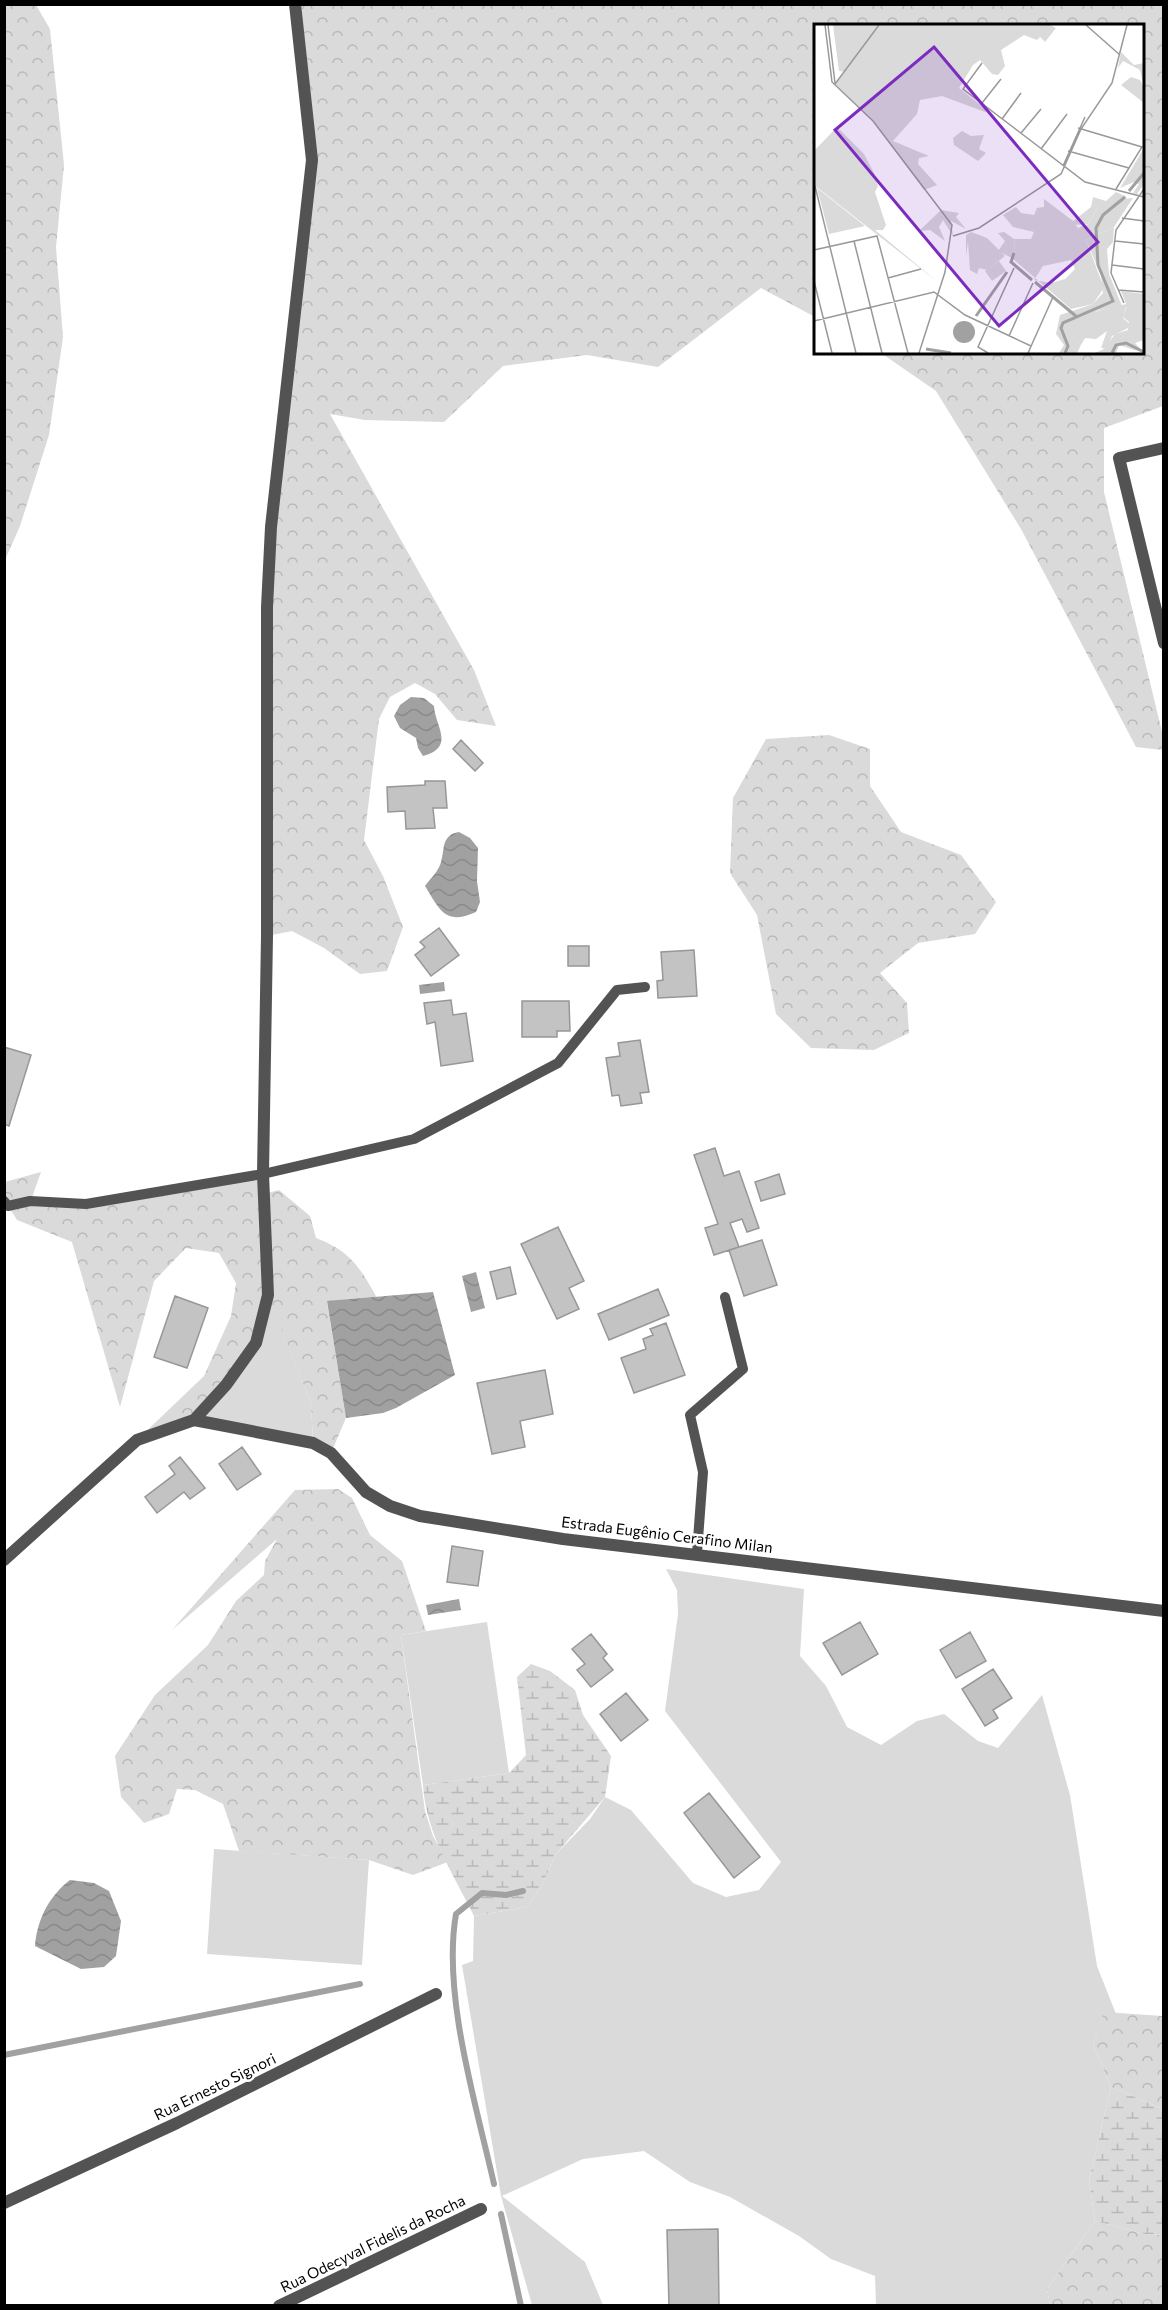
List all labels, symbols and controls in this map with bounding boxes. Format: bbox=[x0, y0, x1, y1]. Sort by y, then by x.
inset map bbox=[814, 24, 1144, 354]
street label: Estrada Eugênio Cerafino Milan bbox=[560, 1512, 774, 1556]
street label: Rua Ernesto Signori bbox=[151, 2049, 278, 2123]
street label: Rua Odecyval Fidelis da Rocha bbox=[277, 2190, 468, 2296]

